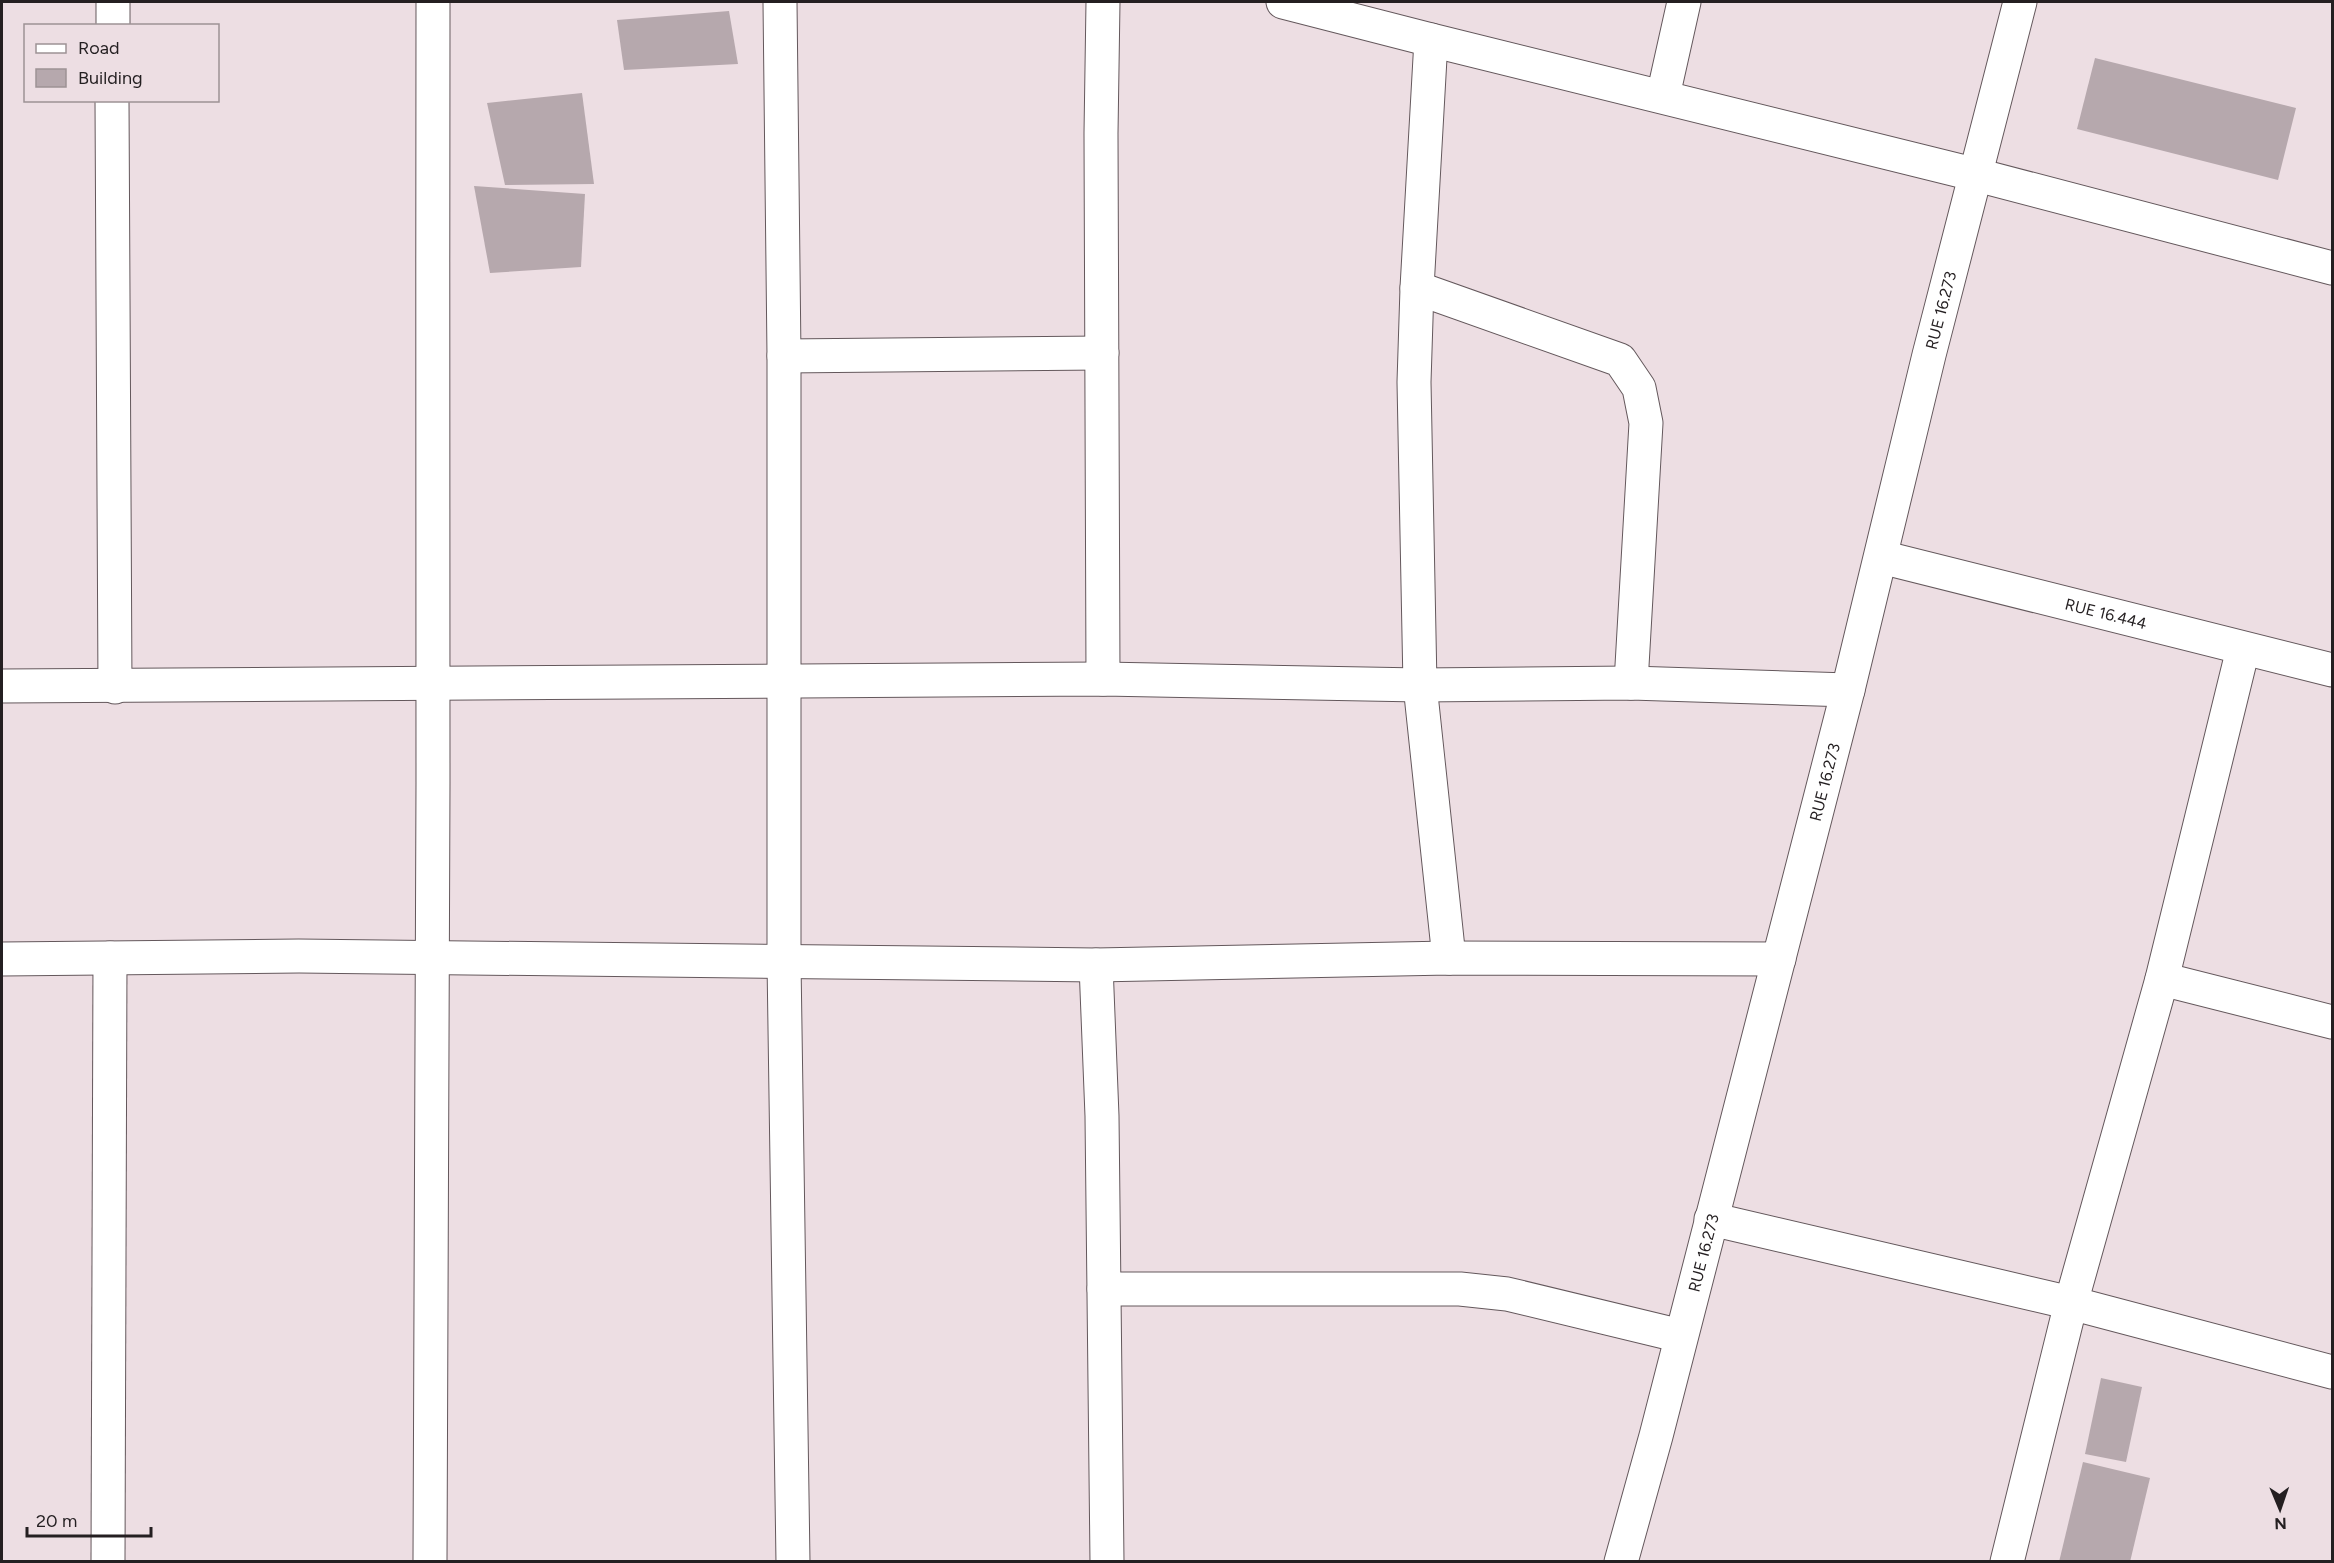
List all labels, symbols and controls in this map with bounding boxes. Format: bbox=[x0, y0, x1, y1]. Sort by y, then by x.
legend bbox=[24, 24, 219, 102]
text: Road bbox=[78, 37, 119, 59]
text: Building bbox=[78, 67, 143, 89]
street label: RUE 16.273 bbox=[1922, 269, 1960, 351]
street label: RUE 16.444 bbox=[2063, 594, 2149, 633]
street label: RUE 16.273 bbox=[1806, 741, 1844, 823]
street label: RUE 16.273 bbox=[1684, 1212, 1723, 1294]
north arrow bbox=[2250, 1479, 2310, 1539]
scale bar bbox=[27, 1500, 152, 1538]
text: 20 m bbox=[36, 1510, 77, 1532]
text: N bbox=[2274, 1514, 2287, 1533]

